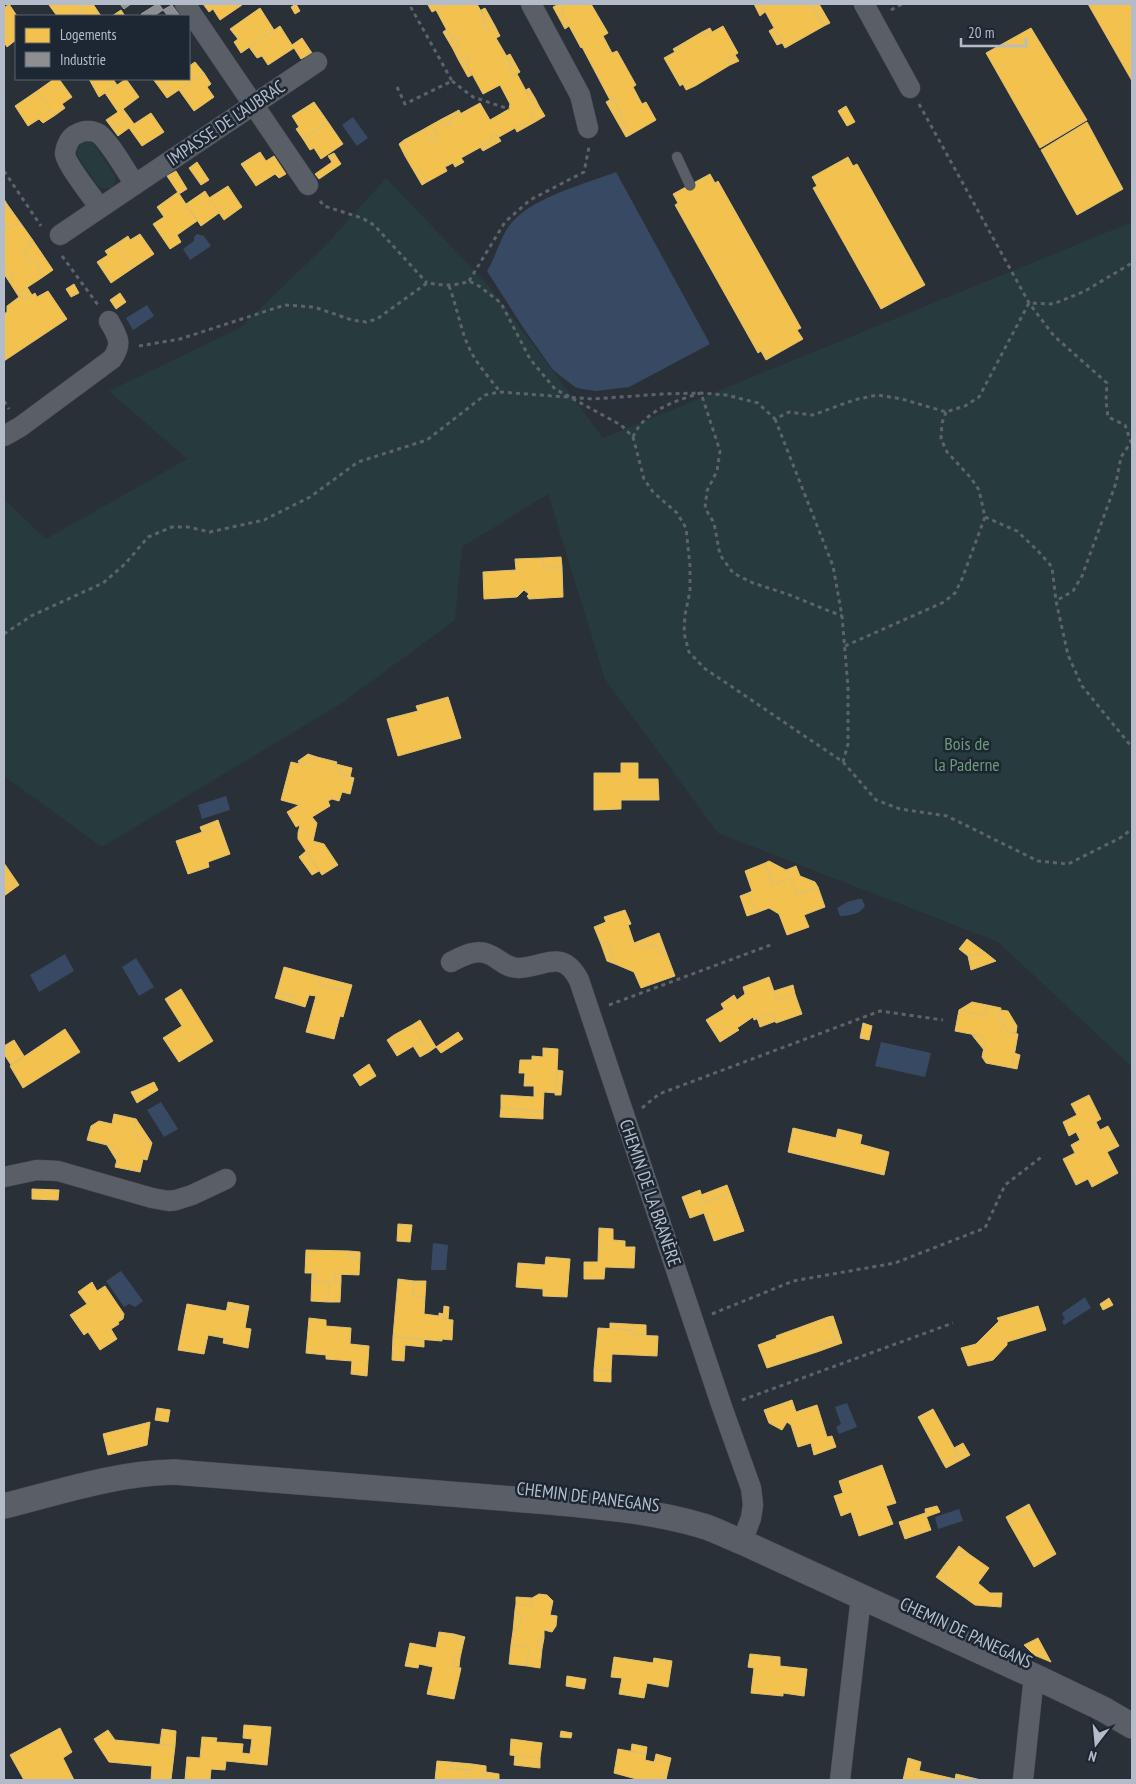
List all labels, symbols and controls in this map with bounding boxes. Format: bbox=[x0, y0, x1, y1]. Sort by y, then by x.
legend bbox=[15, 15, 190, 80]
scale bar bbox=[961, 15, 1026, 47]
text: 20 m bbox=[968, 23, 994, 42]
text: Logements bbox=[60, 25, 116, 44]
text: Industrie bbox=[60, 50, 106, 69]
street label: IMPASSE DE L'AUBRAC bbox=[162, 75, 289, 171]
park label: Bois de la Paderne bbox=[934, 732, 1000, 776]
street label: CHEMIN DE LA BRANÈRE bbox=[615, 1116, 686, 1269]
street label: CHEMIN DE PANEGANS bbox=[515, 1476, 661, 1517]
street label: CHEMIN DE PANEGANS bbox=[896, 1592, 1036, 1673]
north arrow bbox=[1071, 1719, 1121, 1769]
text: N bbox=[1086, 1747, 1099, 1766]

